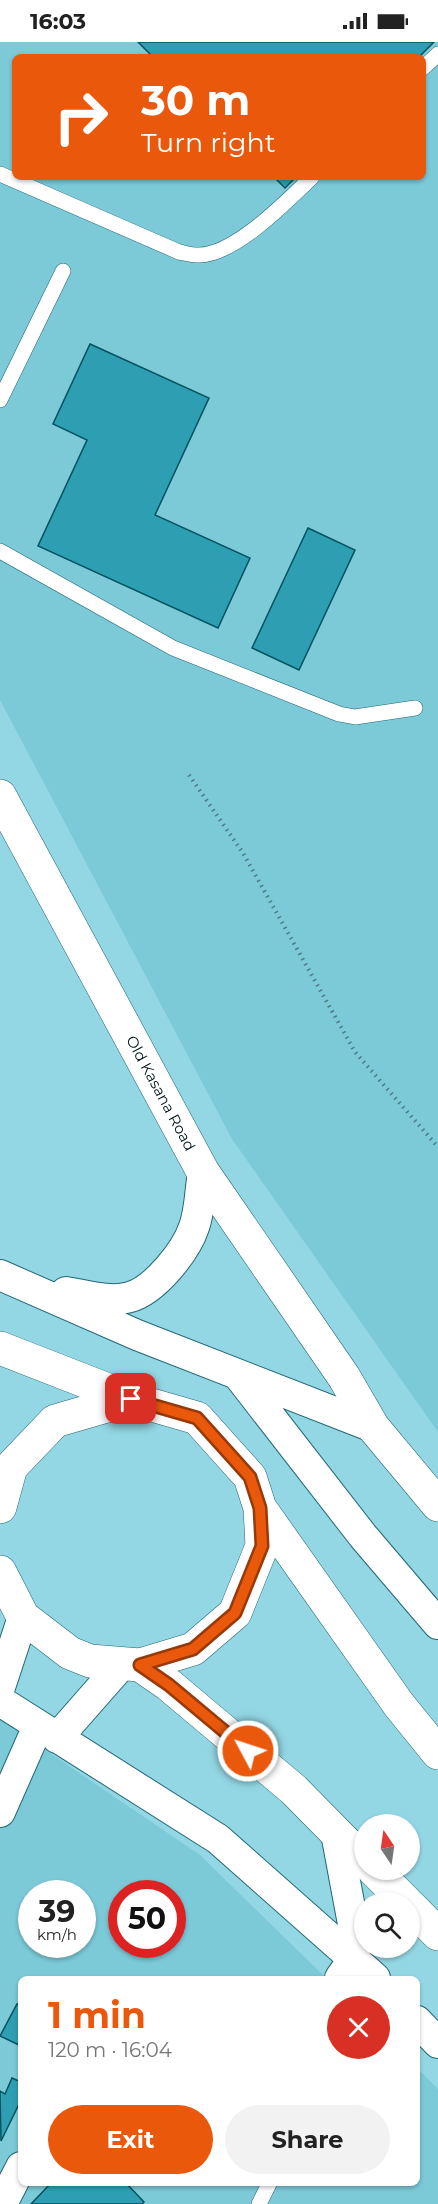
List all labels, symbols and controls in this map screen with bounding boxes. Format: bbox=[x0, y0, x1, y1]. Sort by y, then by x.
text: 16:03 bbox=[30, 8, 86, 35]
text: 30 m bbox=[141, 74, 250, 126]
icon: right bbox=[42, 78, 120, 156]
text: Turn right bbox=[141, 126, 276, 159]
street label: Old Kasana Road bbox=[122, 1032, 200, 1154]
pin bbox=[105, 1373, 156, 1424]
icon: arrive bbox=[114, 1382, 147, 1415]
position arrow bbox=[216, 1719, 280, 1783]
north arrow bbox=[354, 1814, 420, 1880]
map controls bbox=[354, 1814, 420, 1958]
speed limit sign: 50 bbox=[108, 1880, 186, 1958]
button: search bbox=[354, 1892, 420, 1958]
text: 39 bbox=[39, 1893, 75, 1930]
text: km/h bbox=[37, 1925, 77, 1944]
text: 1 min bbox=[48, 1993, 146, 2037]
button: close bbox=[327, 1996, 390, 2059]
text: 120 m · 16:04 bbox=[48, 2038, 172, 2062]
button: Exit bbox=[48, 2105, 213, 2174]
button: Share bbox=[225, 2105, 390, 2174]

